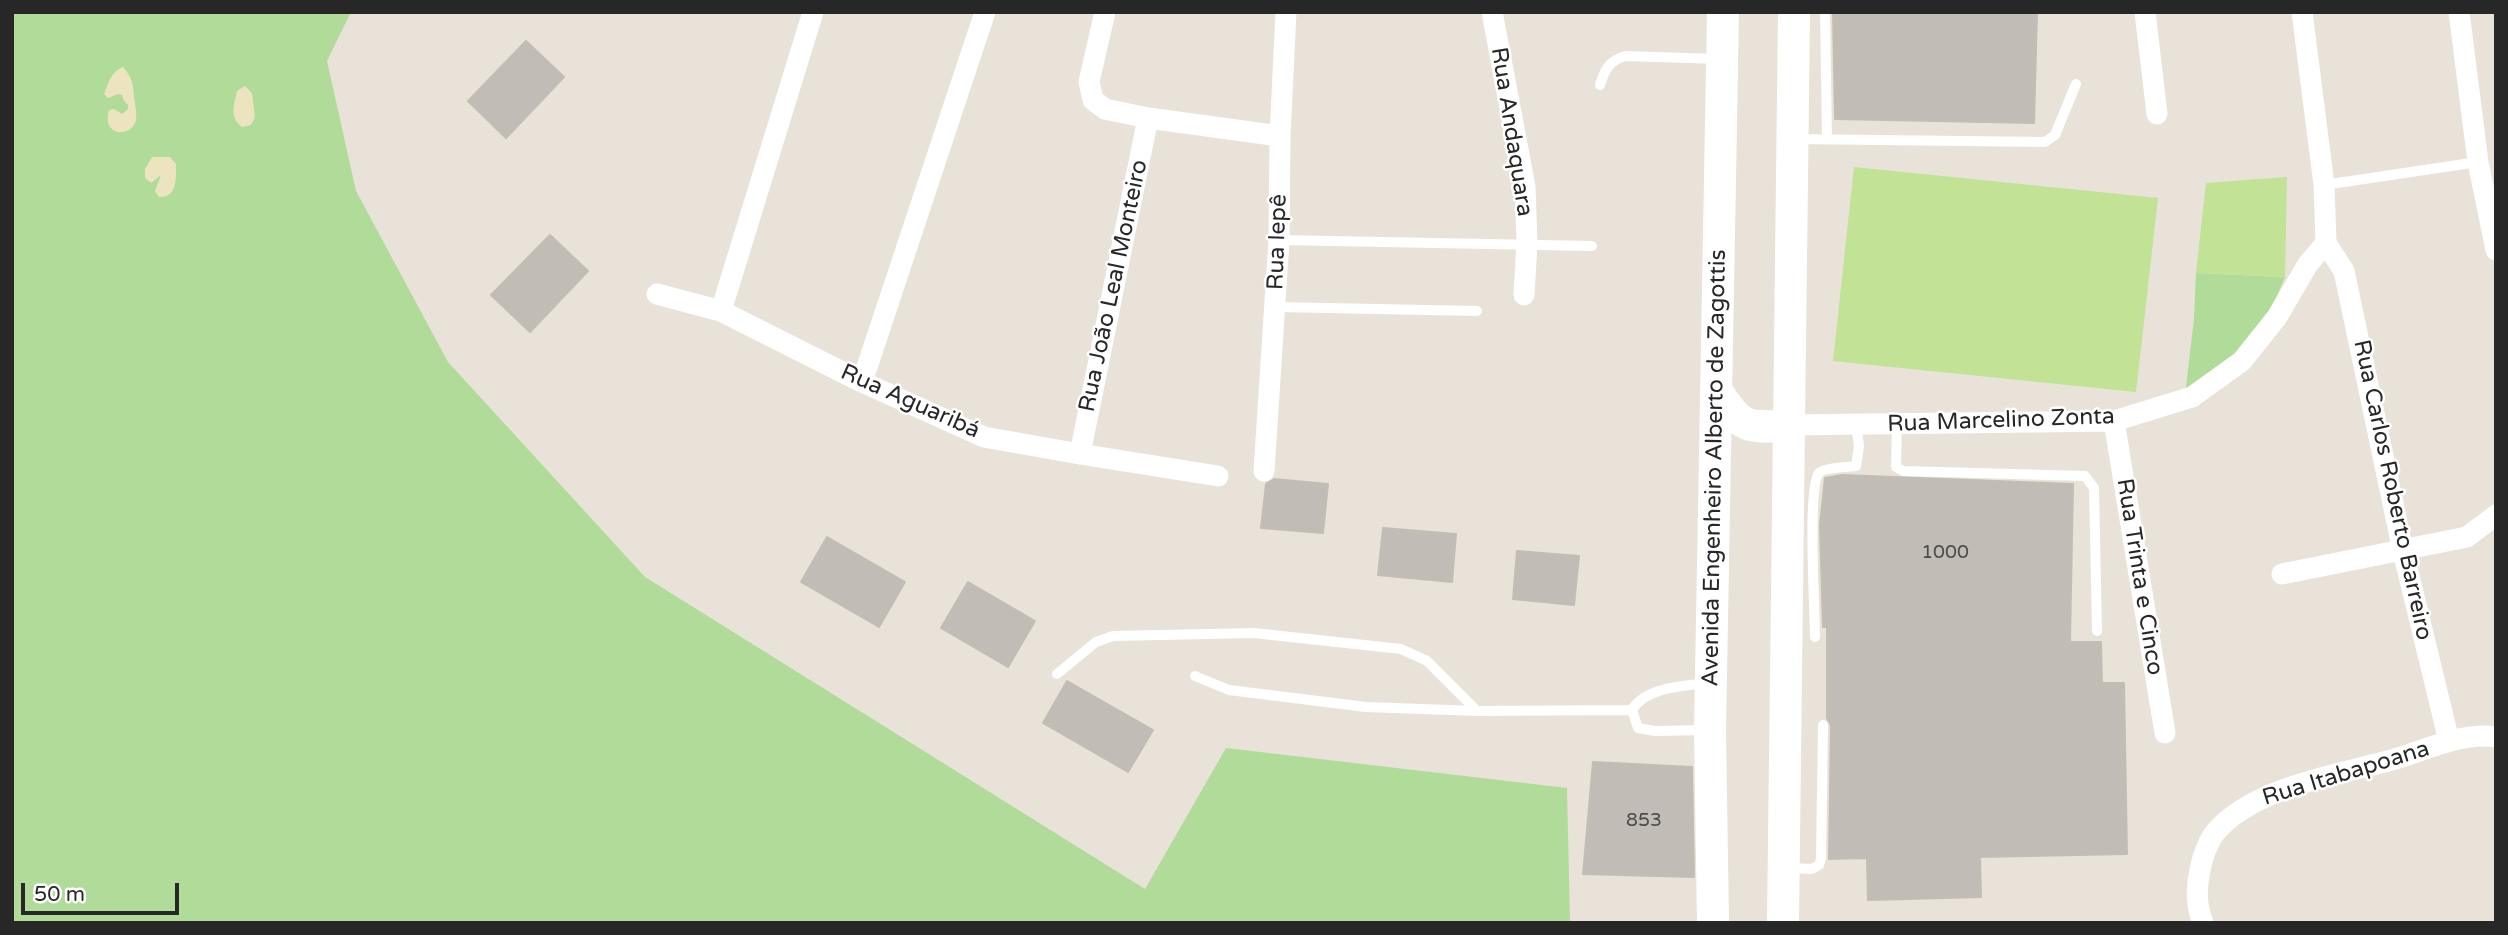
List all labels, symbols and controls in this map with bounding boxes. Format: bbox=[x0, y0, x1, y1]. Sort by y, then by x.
street label: Rua Andaquara bbox=[1484, 45, 1538, 219]
street label: Rua João Leal Monteiro bbox=[1074, 157, 1154, 415]
street label: Rua Iepê bbox=[1263, 194, 1293, 290]
street label: Avenida Engenheiro Alberto de Zagottis bbox=[1697, 249, 1733, 687]
street label: Rua Carlos Roberto Barreiro bbox=[2347, 337, 2437, 643]
street label: Rua Aguaribá bbox=[836, 359, 984, 445]
street label: Rua Marcelino Zonta bbox=[1887, 403, 2115, 439]
street label: Rua Trinta e Cinco bbox=[2110, 477, 2168, 677]
house number: 1000 bbox=[1921, 542, 1969, 564]
street label: Rua Itabapoana bbox=[2259, 735, 2433, 813]
house number: 853 bbox=[1626, 810, 1662, 832]
scale bar bbox=[24, 869, 182, 913]
text: 50 m bbox=[34, 882, 85, 907]

